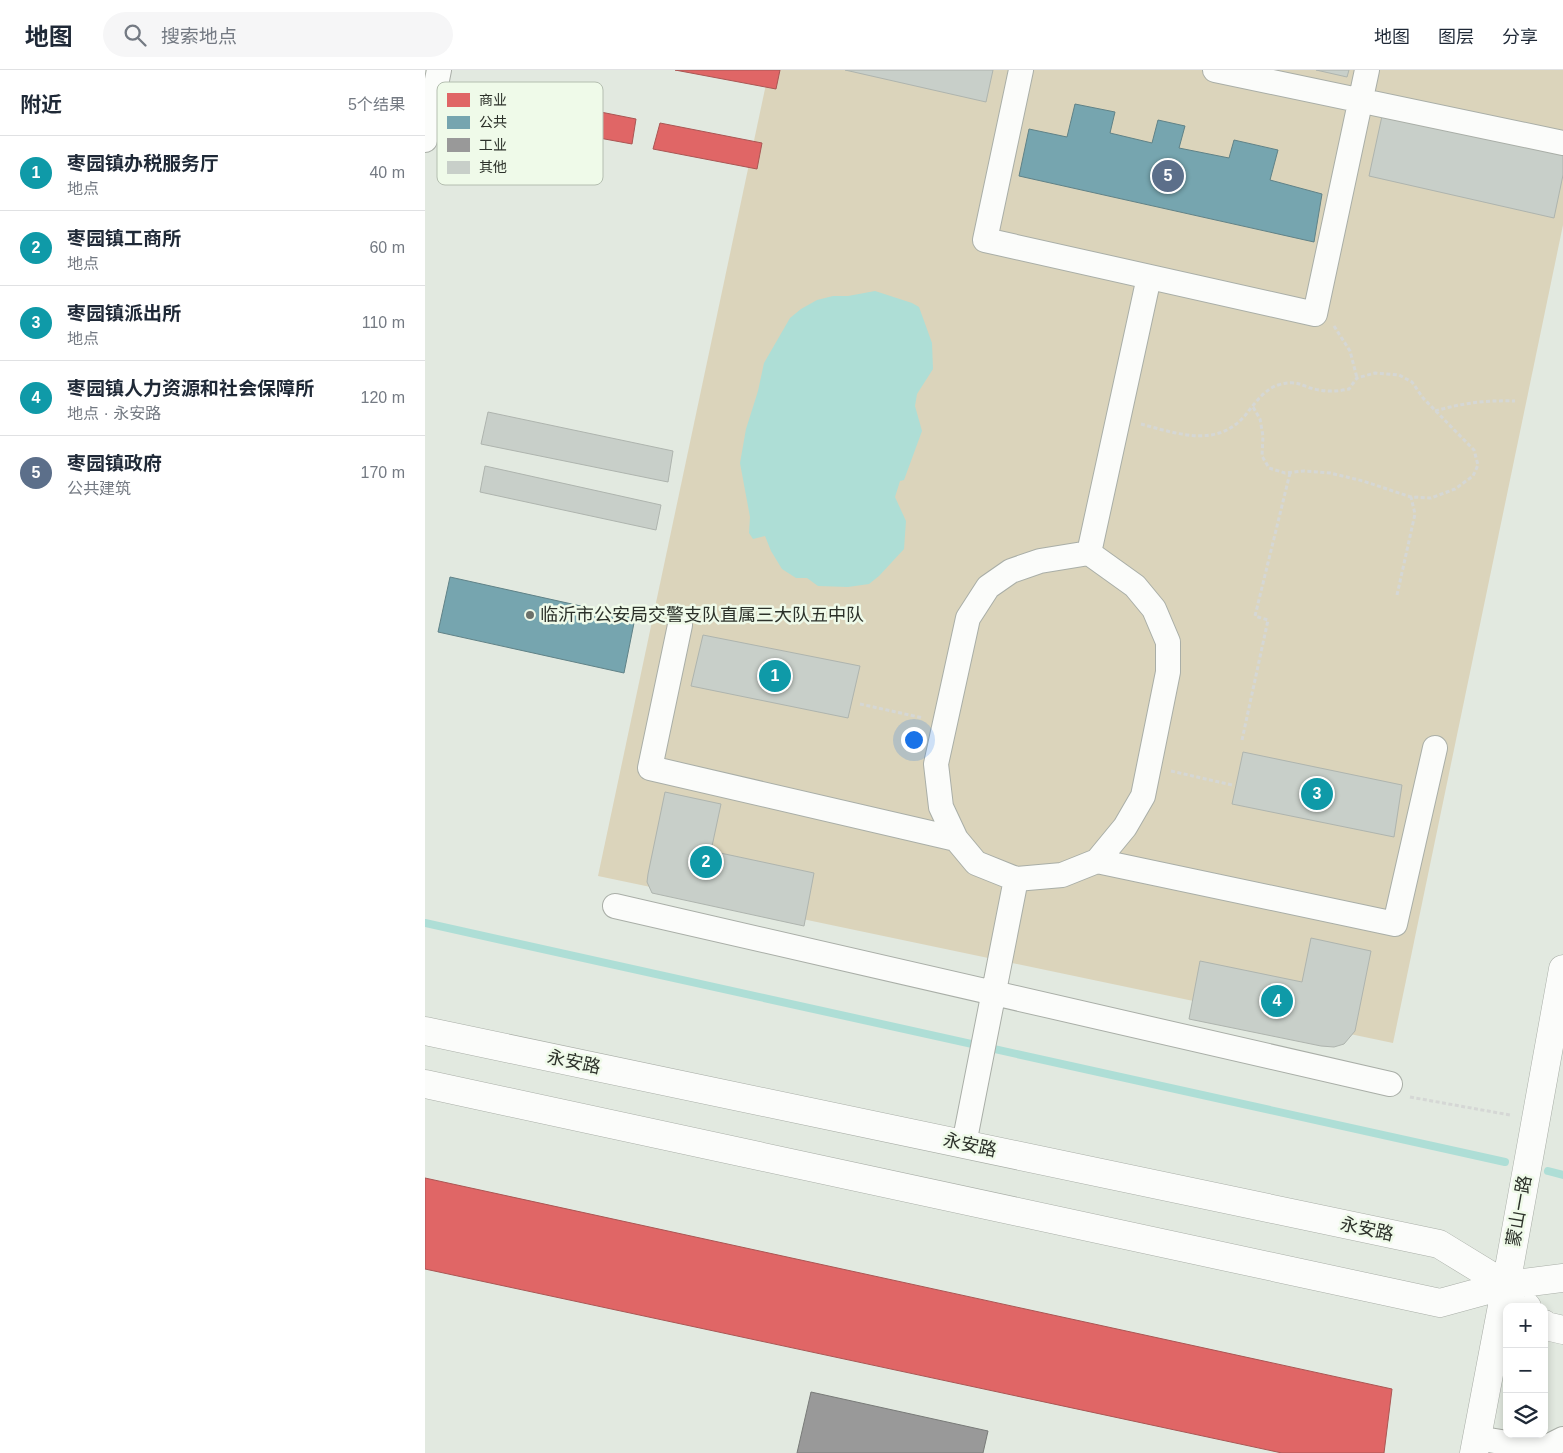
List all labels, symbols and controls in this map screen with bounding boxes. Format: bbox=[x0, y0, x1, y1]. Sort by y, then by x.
search box bbox=[103, 12, 453, 57]
icon: search bbox=[121, 21, 149, 49]
text: 地图 bbox=[25, 23, 73, 50]
text: 搜索地点 bbox=[161, 26, 237, 47]
text: 地图 bbox=[1374, 27, 1410, 47]
text: 图层 bbox=[1438, 27, 1474, 47]
text: 分享 bbox=[1502, 27, 1538, 47]
legend bbox=[437, 82, 603, 185]
text: 商业 bbox=[479, 92, 507, 108]
text: 附近 bbox=[20, 93, 62, 116]
text: 5个结果 bbox=[348, 96, 405, 113]
text: 公共 bbox=[479, 114, 507, 130]
text: 工业 bbox=[479, 137, 507, 153]
text: 枣园镇办税服务厅 bbox=[67, 153, 219, 174]
pin: 5 bbox=[1152, 157, 1184, 195]
text: 其他 bbox=[479, 159, 507, 175]
text: 1 bbox=[32, 164, 40, 181]
text: 40 m bbox=[369, 164, 405, 181]
text: 地点 bbox=[67, 180, 99, 197]
text: 枣园镇工商所 bbox=[67, 228, 181, 249]
text: 2 bbox=[32, 239, 40, 256]
text: 60 m bbox=[369, 239, 405, 256]
text: 地点 bbox=[67, 255, 99, 272]
text: 枣园镇派出所 bbox=[67, 303, 181, 324]
text: 3 bbox=[32, 314, 40, 331]
text: 110 m bbox=[362, 314, 405, 331]
text: 地点 bbox=[67, 330, 99, 347]
text: 枣园镇人力资源和社会保障所 bbox=[67, 378, 314, 399]
text: 4 bbox=[32, 389, 40, 406]
text: 120 m bbox=[361, 389, 405, 406]
text: 地点 · 永安路 bbox=[67, 405, 161, 422]
text: 枣园镇政府 bbox=[67, 453, 162, 474]
text: 5 bbox=[32, 464, 40, 481]
text: 170 m bbox=[361, 464, 405, 481]
text: 公共建筑 bbox=[67, 480, 131, 497]
place label: 临沂市公安局交警支队直属三大队五中队 bbox=[540, 605, 864, 625]
marker: 临沂市公安局交警支队直属三大队五中队 bbox=[524, 609, 536, 621]
pin: 1 bbox=[759, 657, 791, 695]
your location bbox=[901, 727, 927, 753]
pin: 3 bbox=[1301, 775, 1333, 813]
pin: 2 bbox=[690, 843, 722, 881]
pin: 4 bbox=[1261, 982, 1293, 1020]
street label: 永安路 bbox=[546, 1047, 602, 1077]
street label: 永安路 bbox=[942, 1130, 998, 1160]
street label: 蒙山一路 bbox=[1503, 1174, 1535, 1248]
street label: 永安路 bbox=[1339, 1214, 1395, 1244]
map controls bbox=[1503, 1303, 1548, 1438]
button: + bbox=[1503, 1303, 1548, 1348]
button: − bbox=[1503, 1348, 1548, 1393]
button: layers bbox=[1503, 1393, 1548, 1438]

